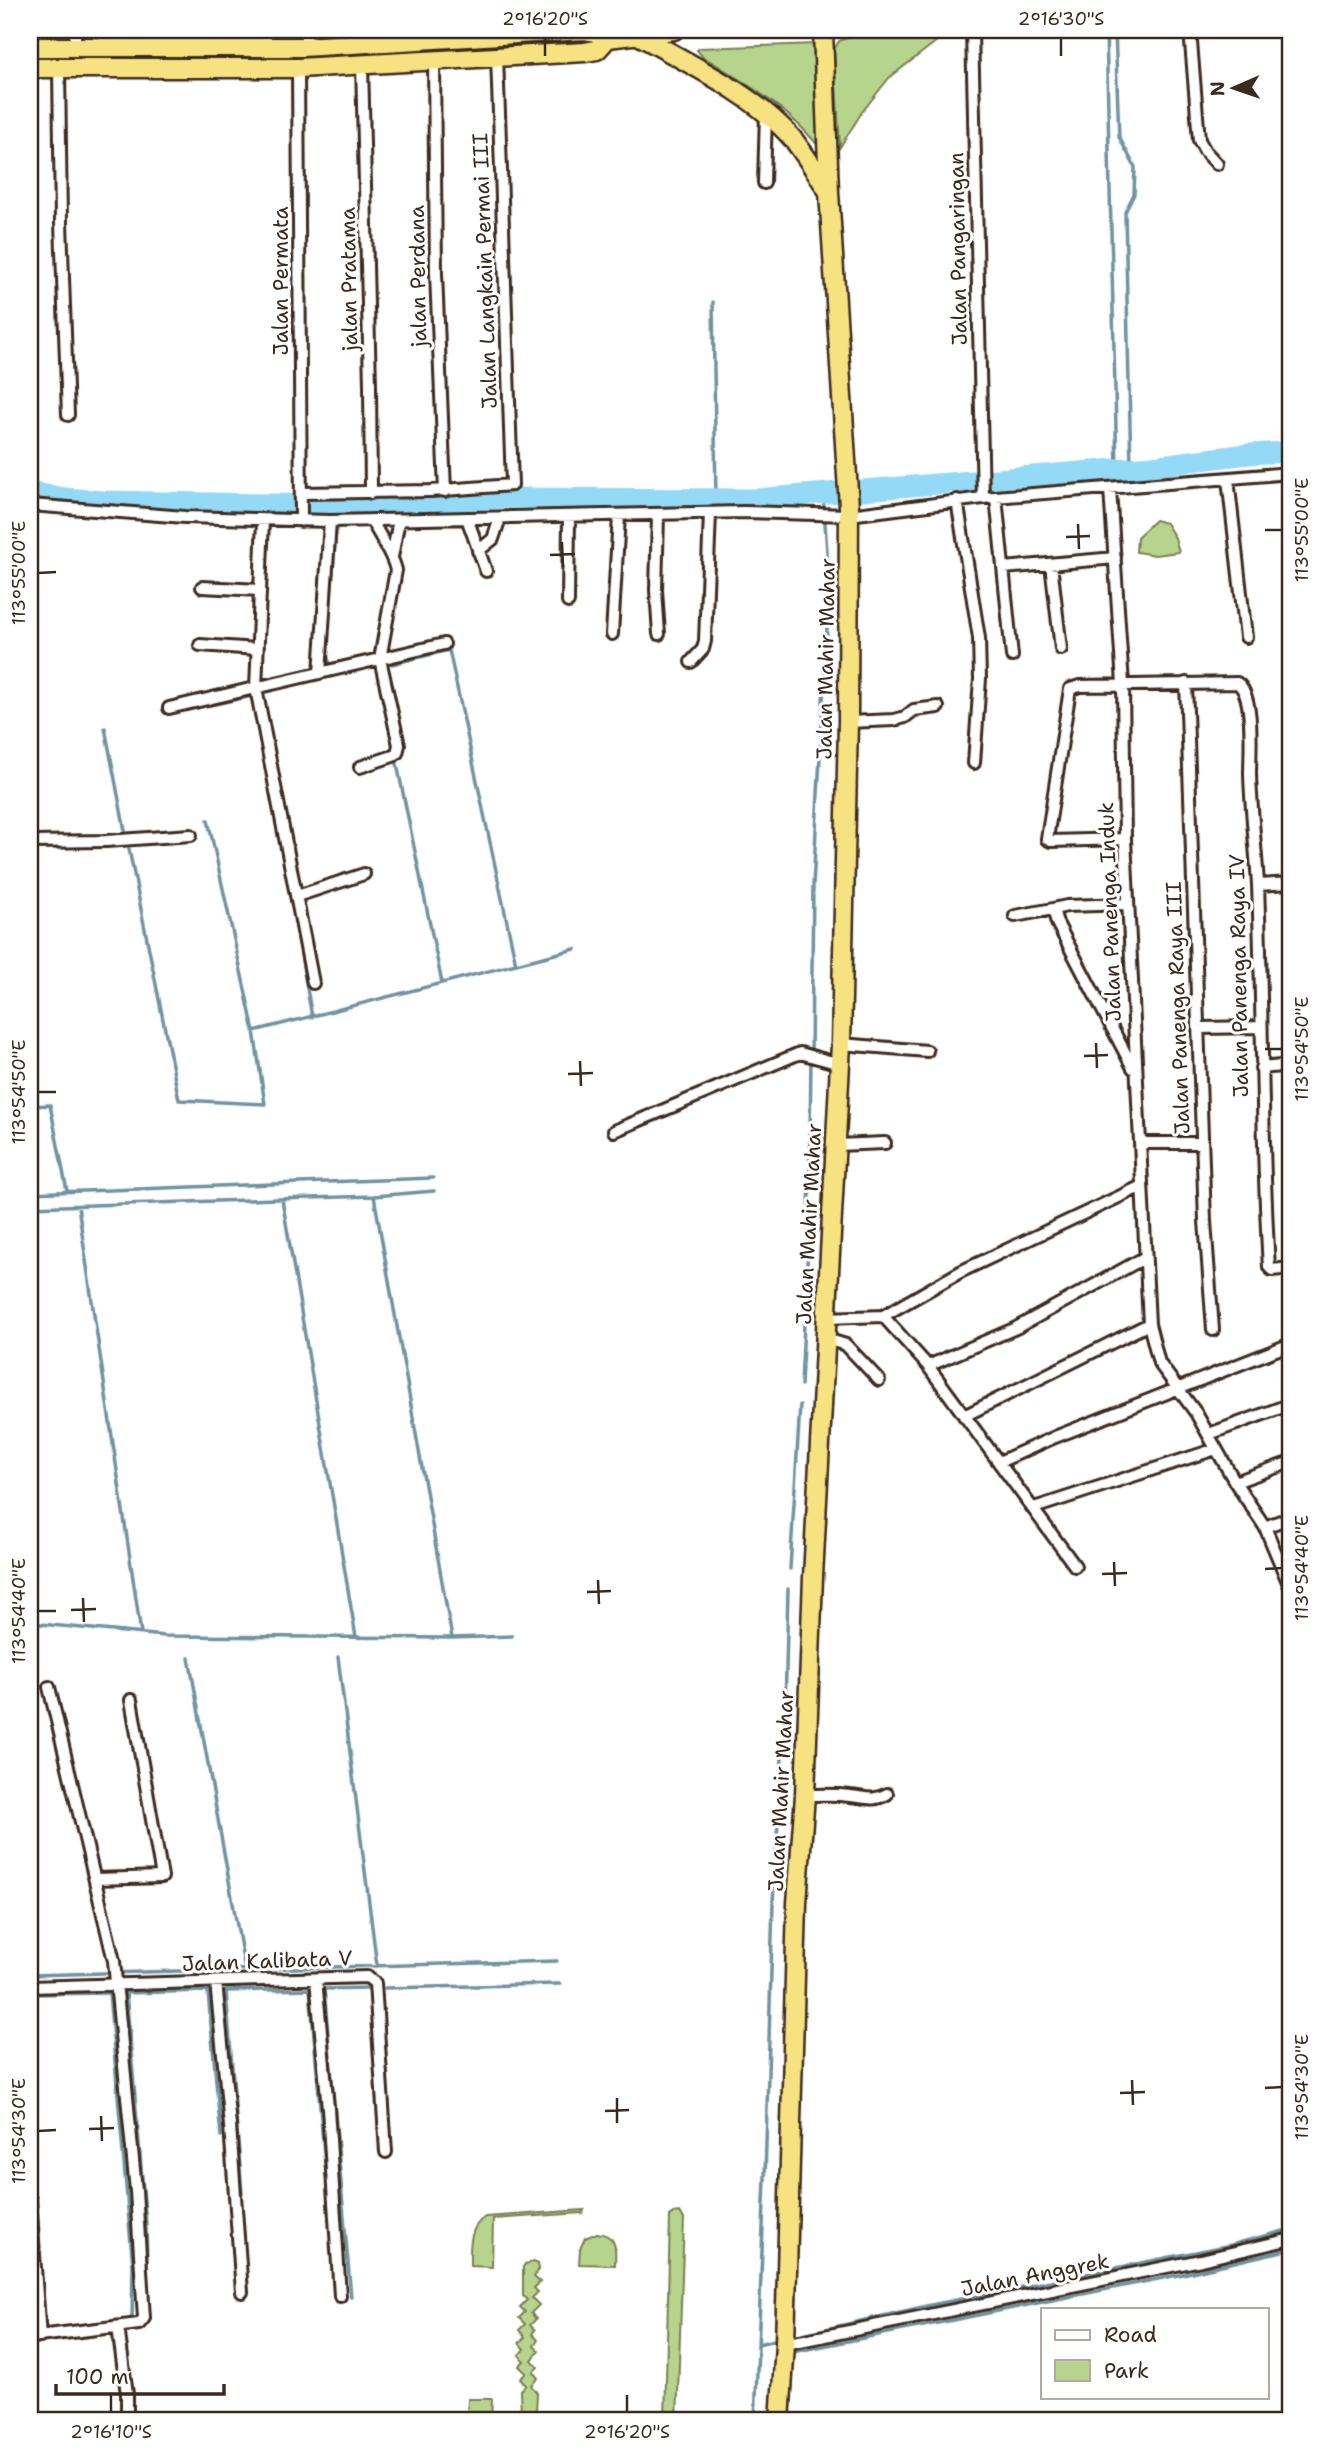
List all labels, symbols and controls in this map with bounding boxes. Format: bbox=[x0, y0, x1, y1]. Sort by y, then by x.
text: 2°16'20"S bbox=[502, 7, 588, 31]
text: 2°16'30"S bbox=[1018, 7, 1104, 31]
north arrow bbox=[1198, 52, 1268, 122]
text: N bbox=[1205, 81, 1230, 97]
street label: Jalan Langkain Permai III bbox=[466, 133, 504, 409]
street label: Jalan Pangaringan bbox=[942, 152, 974, 346]
street label: jalan Perdana bbox=[403, 205, 433, 348]
street label: Jalan Permata bbox=[267, 206, 295, 356]
street label: jalan Pratama bbox=[334, 207, 364, 352]
text: 113°55'00"E bbox=[1290, 478, 1314, 582]
text: 113°55'00"E bbox=[7, 521, 31, 625]
street label: Jalan Mahir Mahar bbox=[810, 558, 842, 760]
street label: Jalan Panenga Induk bbox=[1092, 802, 1128, 1022]
street label: Jalan Panenga Raya IV bbox=[1223, 854, 1255, 1098]
street label: Jalan Panenga Raya III bbox=[1160, 881, 1196, 1135]
text: 113°54'50"E bbox=[1290, 996, 1314, 1102]
text: 113°54'50"E bbox=[7, 1039, 31, 1145]
street label: Jalan Mahir Mahar bbox=[790, 1122, 828, 1326]
text: 113°54'40"E bbox=[1290, 1515, 1314, 1621]
text: 113°54'40"E bbox=[7, 1558, 31, 1664]
street label: Jalan Mahir Mahar bbox=[762, 1689, 800, 1893]
street label: Jalan Kalibata V bbox=[181, 1944, 353, 1978]
text: 113°54'30"E bbox=[1290, 2034, 1314, 2140]
text: 113°54'30"E bbox=[7, 2078, 31, 2184]
street label: Jalan Anggrek bbox=[959, 2247, 1111, 2303]
legend bbox=[1041, 2308, 1268, 2398]
text: Road bbox=[1104, 2321, 1157, 2349]
scale bar bbox=[56, 2353, 224, 2397]
text: Park bbox=[1104, 2357, 1149, 2385]
text: 100 m bbox=[66, 2363, 129, 2391]
text: 2°16'10"S bbox=[70, 2420, 152, 2444]
text: 2°16'20"S bbox=[584, 2420, 670, 2444]

